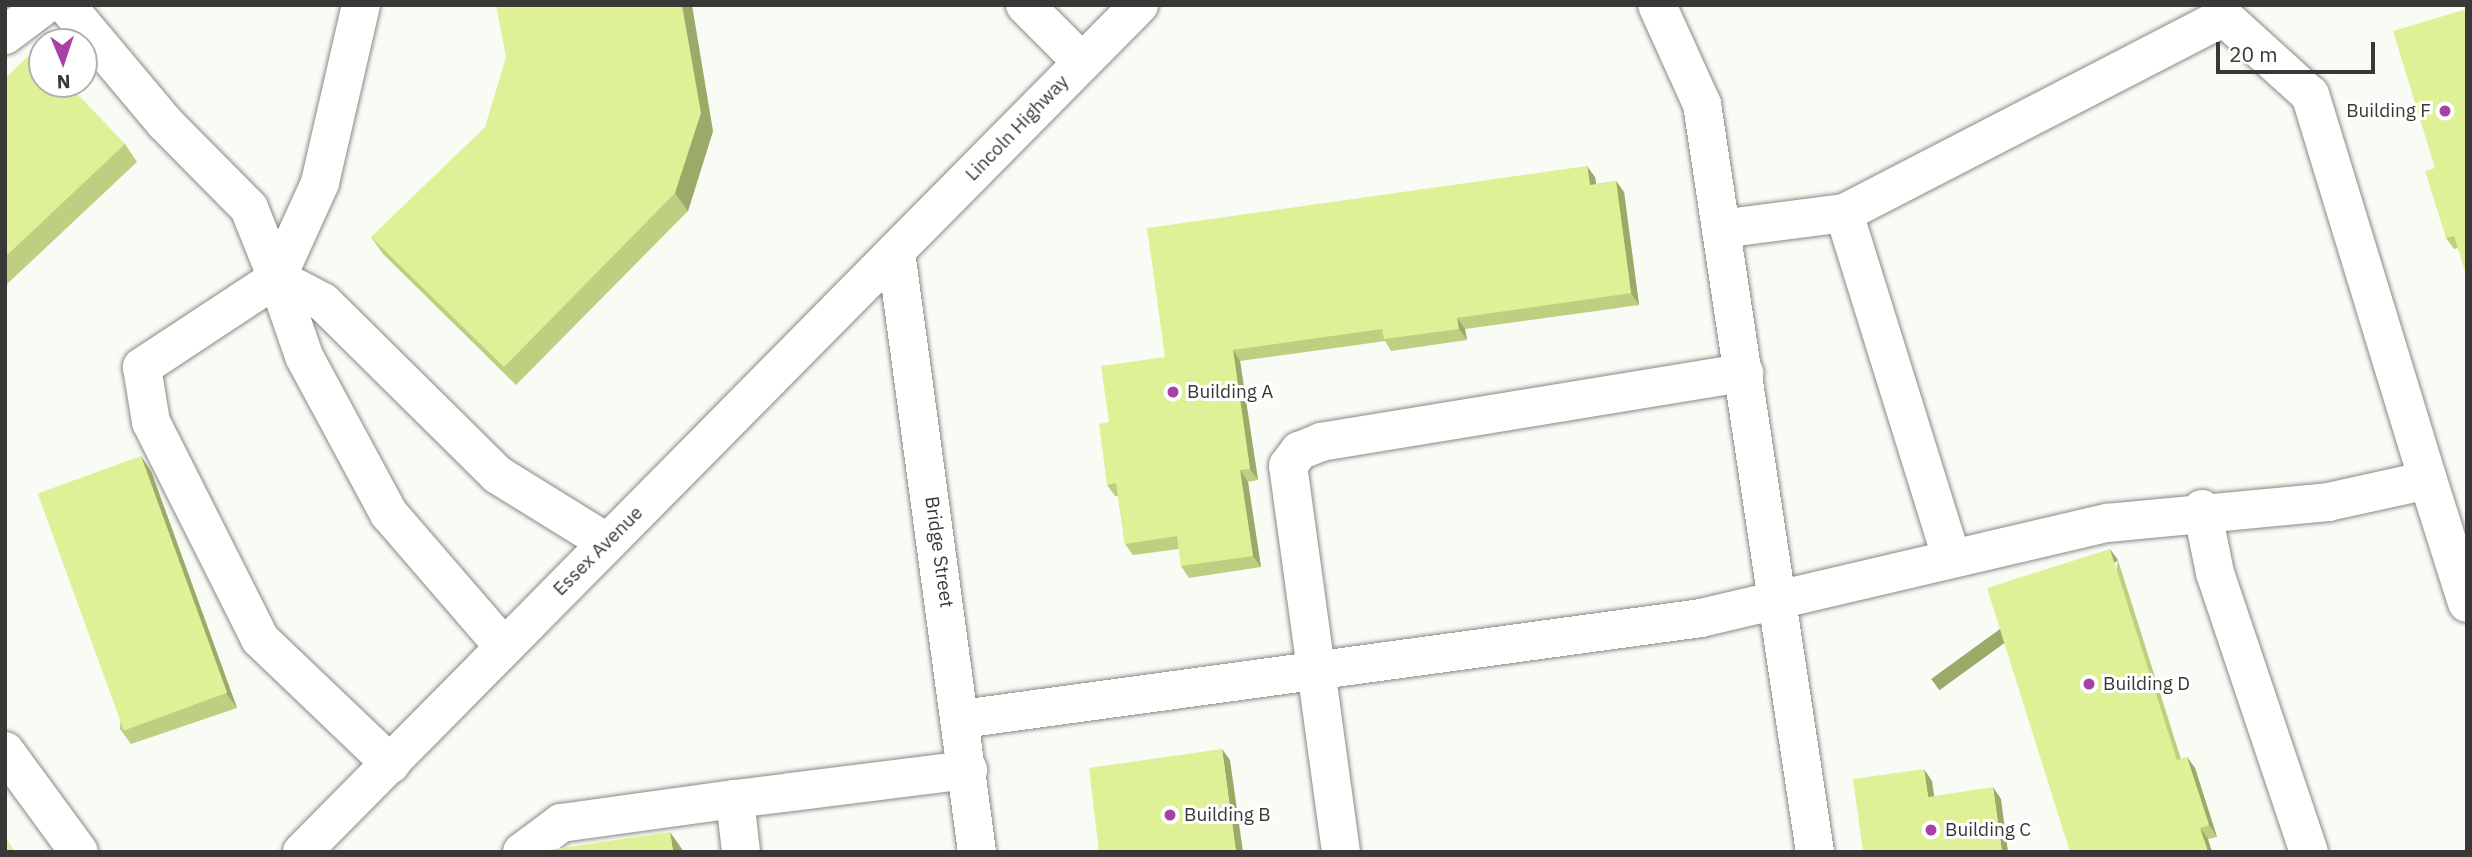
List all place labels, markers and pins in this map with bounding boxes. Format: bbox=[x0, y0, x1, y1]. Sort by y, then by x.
place label: Building F bbox=[2346, 100, 2431, 122]
marker: Building F bbox=[2437, 103, 2453, 119]
place label: Building A bbox=[1187, 381, 1273, 403]
marker: Building A bbox=[1165, 384, 1181, 400]
place label: Building D bbox=[2103, 673, 2190, 695]
marker: Building D bbox=[2081, 676, 2097, 692]
place label: Building B bbox=[1184, 804, 1271, 826]
marker: Building B bbox=[1162, 807, 1178, 823]
place label: Building C bbox=[1945, 819, 2031, 841]
marker: Building C bbox=[1923, 822, 1939, 838]

